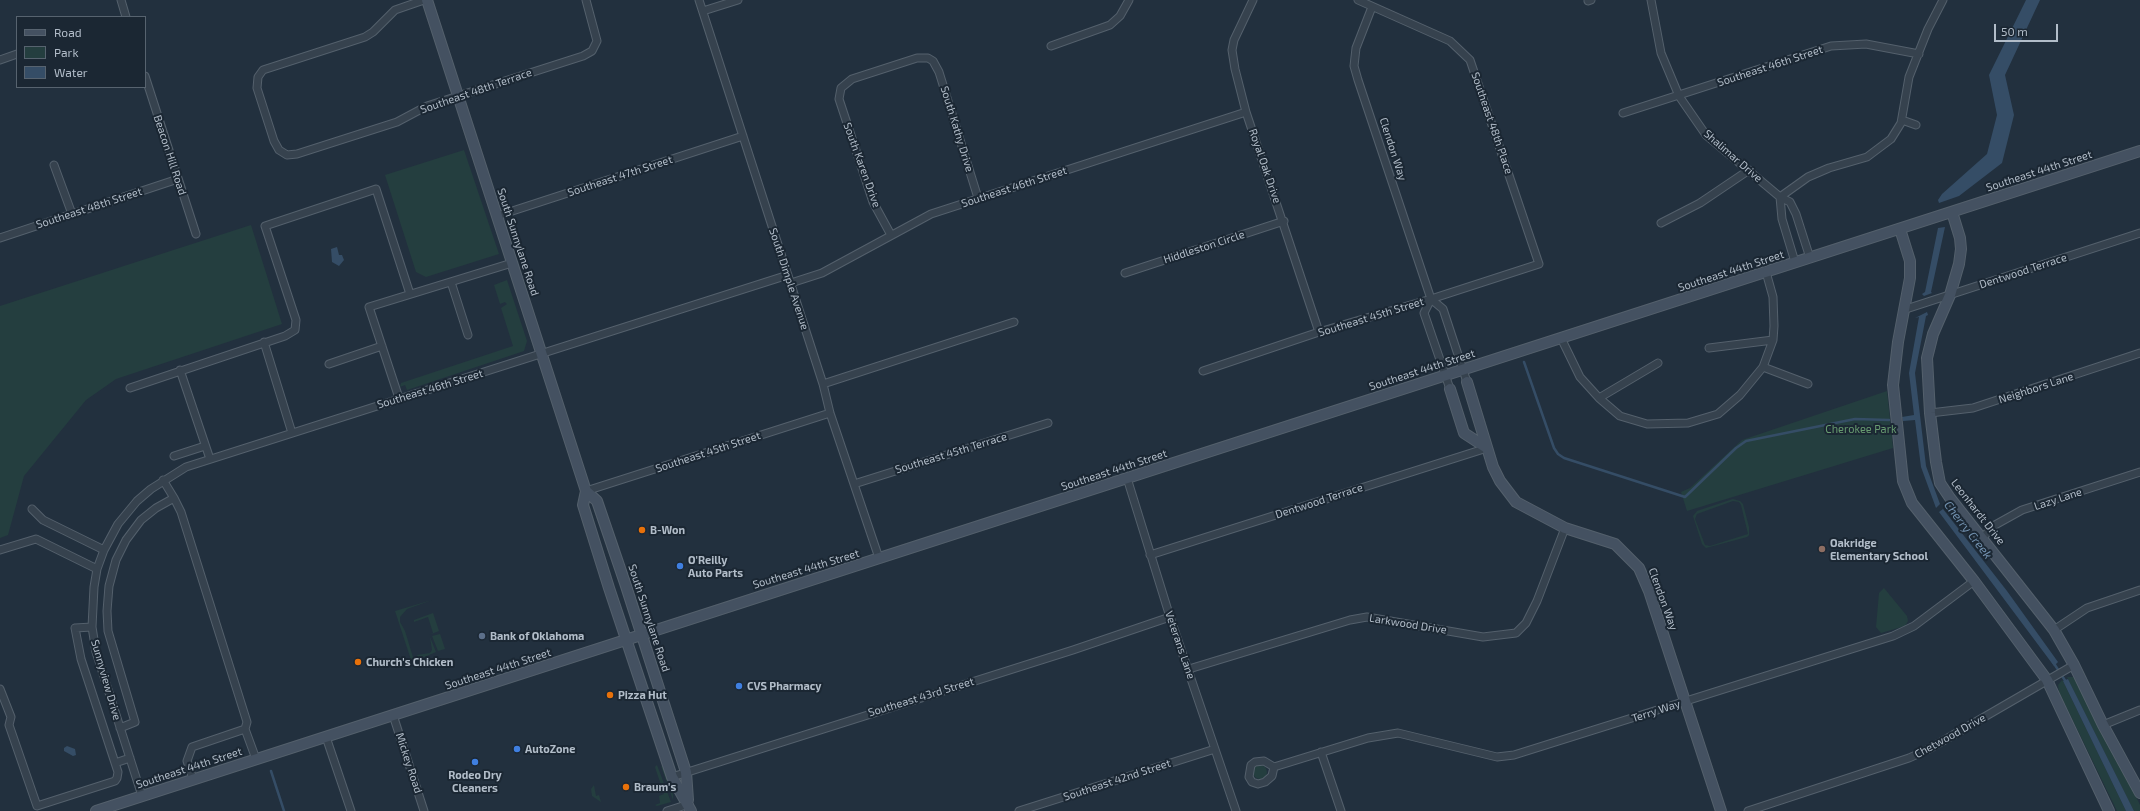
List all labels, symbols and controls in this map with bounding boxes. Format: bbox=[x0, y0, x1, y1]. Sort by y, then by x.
legend bbox=[16, 16, 146, 88]
scale bar bbox=[1996, 16, 2060, 42]
text: 50 m bbox=[2001, 24, 2028, 38]
text: Road bbox=[54, 25, 82, 39]
street label: Southeast 46th Street bbox=[1716, 43, 1824, 89]
text: Park bbox=[54, 45, 79, 59]
text: Water bbox=[54, 65, 88, 79]
street label: Southeast 48th Terrace bbox=[419, 66, 533, 116]
street label: Southeast 48th Place bbox=[1468, 70, 1516, 176]
street label: South Kathy Drive bbox=[938, 84, 976, 174]
street label: Beacon Hill Road bbox=[151, 113, 189, 197]
street label: Clendon Way bbox=[1377, 116, 1409, 182]
street label: South Karen Drive bbox=[841, 121, 883, 209]
street label: Royal Oak Drive bbox=[1246, 127, 1284, 205]
street label: Shalimar Drive bbox=[1701, 127, 1765, 185]
street label: Southeast 44th Street bbox=[1984, 148, 2094, 194]
street label: Southeast 47th Street bbox=[566, 153, 674, 199]
street label: Southeast 46th Street bbox=[960, 164, 1068, 210]
street label: Southeast 48th Street bbox=[34, 185, 144, 231]
street label: South Sunnylane Road bbox=[494, 187, 542, 297]
street label: South Dimple Avenue bbox=[766, 226, 812, 332]
street label: Hiddleston Circle bbox=[1162, 228, 1246, 266]
street label: Southeast 44th Street bbox=[1676, 248, 1786, 294]
street label: Dentwood Terrace bbox=[1978, 251, 2068, 291]
street label: Southeast 45th Street bbox=[1317, 295, 1425, 339]
street label: Southeast 44th Street bbox=[1367, 347, 1477, 393]
street label: Southeast 46th Street bbox=[375, 367, 485, 411]
street label: Neighbors Lane bbox=[1997, 370, 2075, 406]
park label: Cherokee Park bbox=[1825, 422, 1897, 436]
street label: Southeast 45th Street bbox=[654, 429, 762, 475]
street label: Southeast 45th Terrace bbox=[893, 430, 1009, 476]
street label: Southeast 44th Street bbox=[1059, 447, 1169, 493]
street label: Leonhardt Drive bbox=[1948, 476, 2008, 548]
street label: Dentwood Terrace bbox=[1274, 481, 1364, 521]
street label: Lazy Lane bbox=[2032, 485, 2084, 513]
water label: Cherry Creek bbox=[1941, 498, 1995, 562]
place label: B-Won bbox=[650, 523, 685, 537]
marker: B-Won bbox=[637, 525, 647, 535]
place label: Oakridge Elementary School bbox=[1830, 536, 1928, 562]
marker: Oakridge Elementary School bbox=[1817, 544, 1827, 554]
street label: Southeast 44th Street bbox=[751, 547, 861, 591]
place label: O'Reilly Auto Parts bbox=[688, 553, 743, 579]
marker: O'Reilly Auto Parts bbox=[675, 561, 685, 571]
street label: South Sunnylane Road bbox=[625, 563, 673, 673]
street label: Clendon Way bbox=[1646, 566, 1680, 632]
street label: Veterans Lane bbox=[1162, 609, 1198, 681]
street label: Larkwood Drive bbox=[1368, 611, 1448, 637]
place label: Bank of Oklahoma bbox=[490, 629, 584, 643]
marker: Bank of Oklahoma bbox=[477, 631, 487, 641]
street label: Sunnyview Drive bbox=[88, 638, 124, 722]
street label: Southeast 44th Street bbox=[443, 646, 553, 692]
place label: Church's Chicken bbox=[366, 655, 453, 669]
marker: Church's Chicken bbox=[353, 657, 363, 667]
street label: Southeast 43rd Street bbox=[866, 675, 976, 719]
place label: CVS Pharmacy bbox=[747, 679, 821, 693]
marker: CVS Pharmacy bbox=[734, 681, 744, 691]
place label: Pizza Hut bbox=[618, 688, 667, 702]
marker: Pizza Hut bbox=[605, 690, 615, 700]
street label: Terry Way bbox=[1630, 697, 1682, 725]
street label: Chetwood Drive bbox=[1912, 711, 1988, 761]
street label: Mickey Road bbox=[393, 731, 425, 795]
place label: AutoZone bbox=[525, 742, 575, 756]
marker: AutoZone bbox=[512, 744, 522, 754]
street label: Southeast 44th Street bbox=[134, 745, 244, 791]
street label: Southeast 42nd Street bbox=[1062, 756, 1172, 804]
marker: Rodeo Dry Cleaners bbox=[470, 757, 480, 767]
place label: Rodeo Dry Cleaners bbox=[448, 768, 502, 794]
place label: Braum's bbox=[634, 780, 676, 794]
marker: Braum's bbox=[621, 782, 631, 792]

